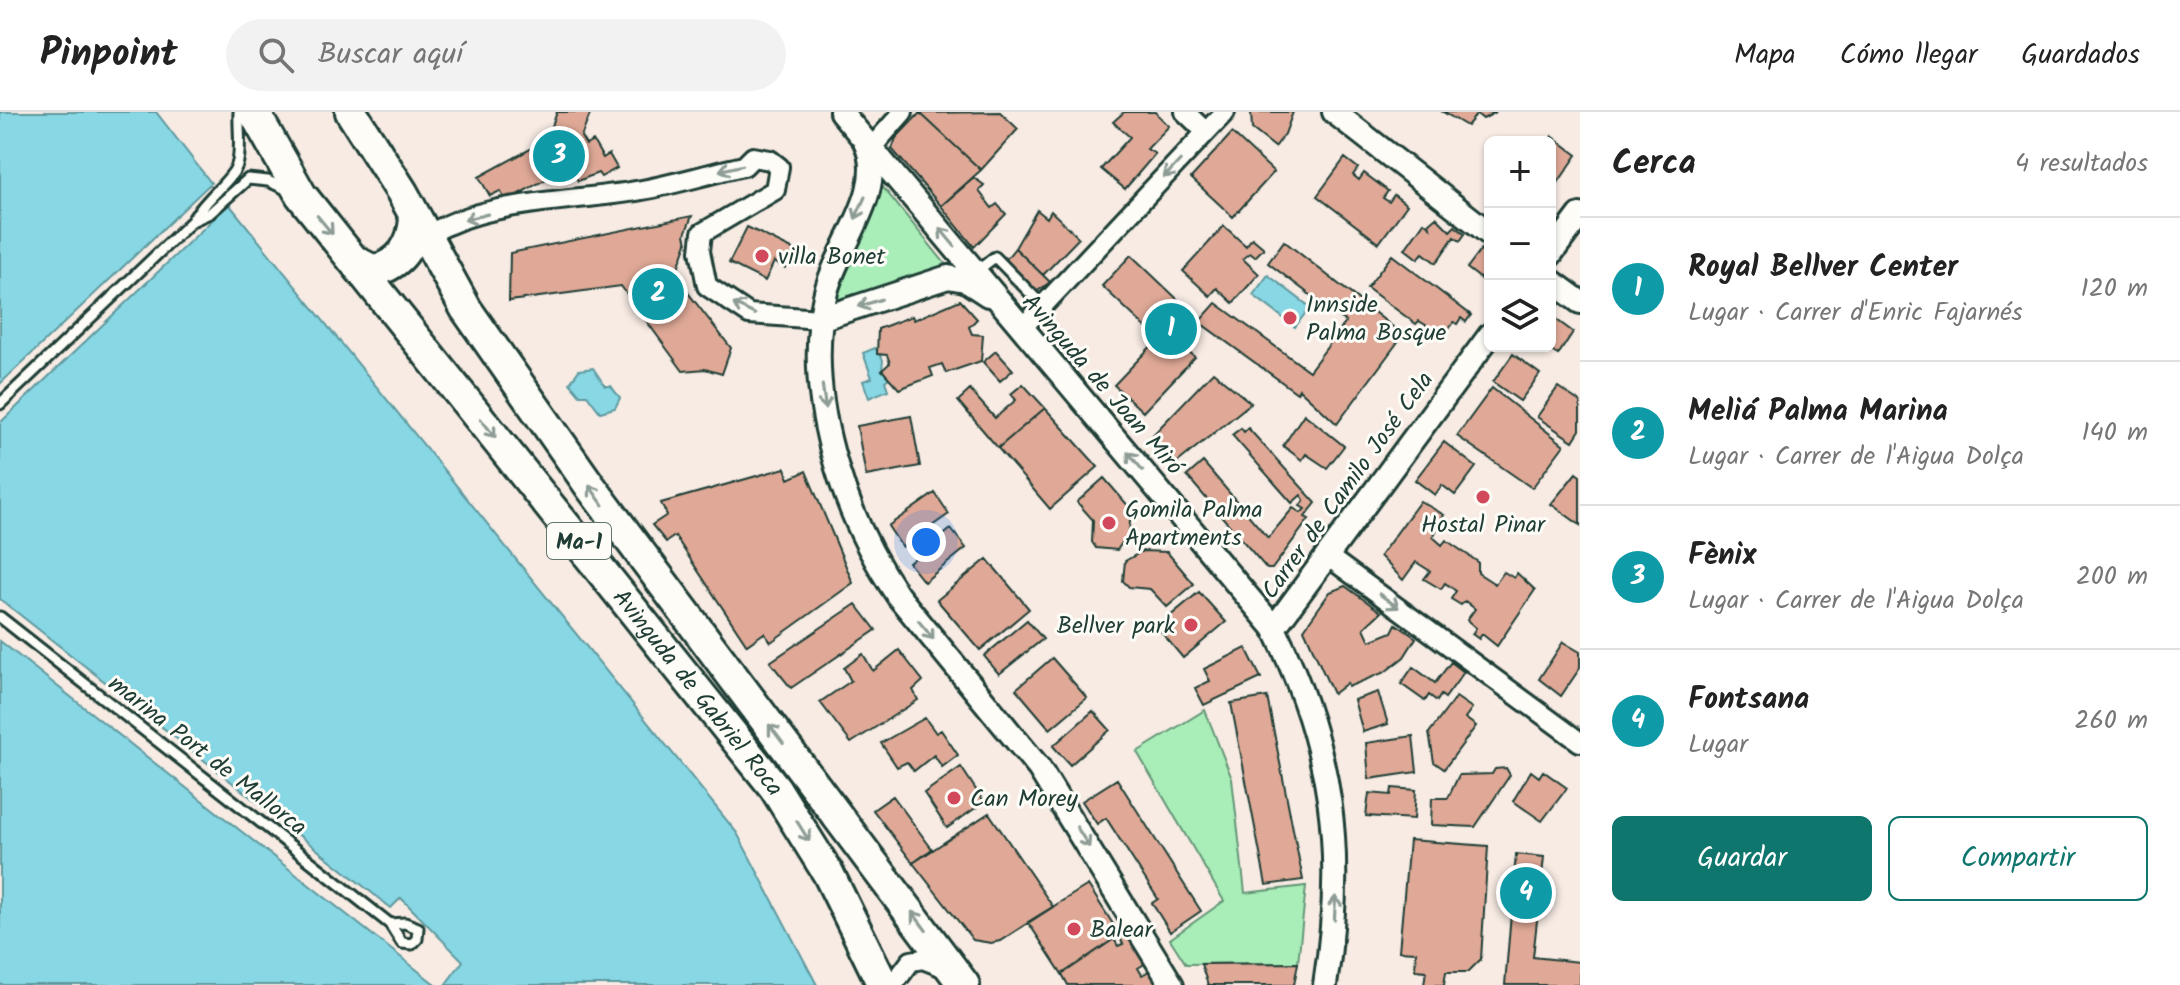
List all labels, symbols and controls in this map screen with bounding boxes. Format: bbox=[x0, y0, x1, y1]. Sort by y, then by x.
search box bbox=[226, 19, 786, 91]
text: Pinpoint bbox=[40, 25, 178, 85]
text: Buscar aquí bbox=[318, 31, 463, 79]
icon: search bbox=[254, 33, 298, 77]
text: Mapa bbox=[1734, 33, 1796, 78]
text: Cómo llegar bbox=[1840, 33, 1977, 78]
text: Guardados bbox=[2021, 33, 2140, 78]
pin: 3 bbox=[533, 126, 585, 186]
map controls bbox=[1484, 136, 1556, 352]
button: + bbox=[1484, 136, 1556, 208]
text: Cerca bbox=[1612, 137, 1696, 191]
text: 4 resultados bbox=[2015, 143, 2148, 185]
one-way arrow bbox=[1162, 159, 1181, 179]
one-way arrow bbox=[719, 161, 744, 176]
one-way arrow bbox=[852, 195, 867, 220]
button: − bbox=[1484, 208, 1556, 280]
one-way arrow bbox=[464, 210, 489, 225]
one-way arrow bbox=[316, 214, 334, 234]
one-way arrow bbox=[938, 227, 956, 248]
place label: villa Bonet bbox=[778, 238, 886, 277]
text: Royal Bellver Center bbox=[1688, 244, 1958, 292]
marker: villa Bonet bbox=[753, 247, 771, 265]
pin: 2 bbox=[632, 264, 684, 324]
text: 1 bbox=[1634, 268, 1642, 310]
text: 120 m bbox=[2081, 268, 2148, 310]
button: layers bbox=[1484, 280, 1556, 352]
street label: Avinguda de Joan Miró bbox=[1011, 285, 1193, 486]
place label: Innside Palma Bosque bbox=[1306, 286, 1446, 353]
text: Lugar · Carrer d'Enric Fajarnés bbox=[1688, 292, 2023, 334]
one-way arrow bbox=[858, 296, 883, 311]
pin: 1 bbox=[1145, 299, 1197, 359]
one-way arrow bbox=[733, 301, 757, 316]
marker: Innside Palma Bosque bbox=[1281, 309, 1299, 327]
street label: Carrer de Camilo José Cela bbox=[1252, 364, 1444, 608]
one-way arrow bbox=[817, 383, 832, 409]
text: Meliá Palma Marina bbox=[1688, 388, 1948, 436]
text: 2 bbox=[1630, 412, 1646, 454]
text: 140 m bbox=[2081, 412, 2148, 454]
one-way arrow bbox=[479, 417, 497, 437]
text: Lugar · Carrer de l'Aigua Dolça bbox=[1688, 436, 2024, 478]
one-way arrow bbox=[1126, 451, 1144, 471]
one-way arrow bbox=[588, 484, 604, 506]
marker: Hostal Pinar bbox=[1474, 488, 1492, 506]
place label: Gomila Palma Apartments bbox=[1125, 491, 1263, 558]
place label: Hostal Pinar bbox=[1421, 506, 1547, 545]
marker: Gomila Palma Apartments bbox=[1100, 514, 1118, 532]
your location bbox=[906, 522, 946, 562]
road number: Ma-1 bbox=[547, 523, 611, 559]
text: Fènix bbox=[1688, 532, 1757, 580]
text: 3 bbox=[1631, 556, 1645, 598]
text: 200 m bbox=[2076, 556, 2148, 598]
text: Lugar · Carrer de l'Aigua Dolça bbox=[1688, 580, 2024, 622]
street label: Avinguda de Gabriel Roca bbox=[602, 581, 793, 804]
one-way arrow bbox=[1378, 593, 1399, 610]
place label: Bellver park bbox=[1057, 607, 1176, 646]
marker: Bellver park bbox=[1182, 616, 1200, 634]
one-way arrow bbox=[917, 619, 935, 640]
street label: marina Port de Mallorca bbox=[99, 666, 315, 847]
text: Fontsana bbox=[1688, 676, 1809, 724]
text: 4 bbox=[1631, 700, 1645, 742]
text: 260 m bbox=[2074, 700, 2148, 742]
one-way arrow bbox=[768, 724, 785, 745]
text: Lugar bbox=[1688, 724, 1748, 766]
place label: Can Morey bbox=[970, 780, 1079, 819]
marker: Can Morey bbox=[945, 789, 963, 807]
button: Guardar bbox=[1612, 816, 1872, 901]
button: Compartir bbox=[1888, 816, 2148, 901]
one-way arrow bbox=[795, 819, 811, 842]
one-way arrow bbox=[1075, 825, 1091, 848]
pin: 4 bbox=[1500, 863, 1552, 923]
one-way arrow bbox=[1328, 895, 1343, 922]
one-way arrow bbox=[911, 911, 928, 932]
place label: Balear bbox=[1090, 911, 1154, 950]
marker: Balear bbox=[1065, 920, 1083, 938]

